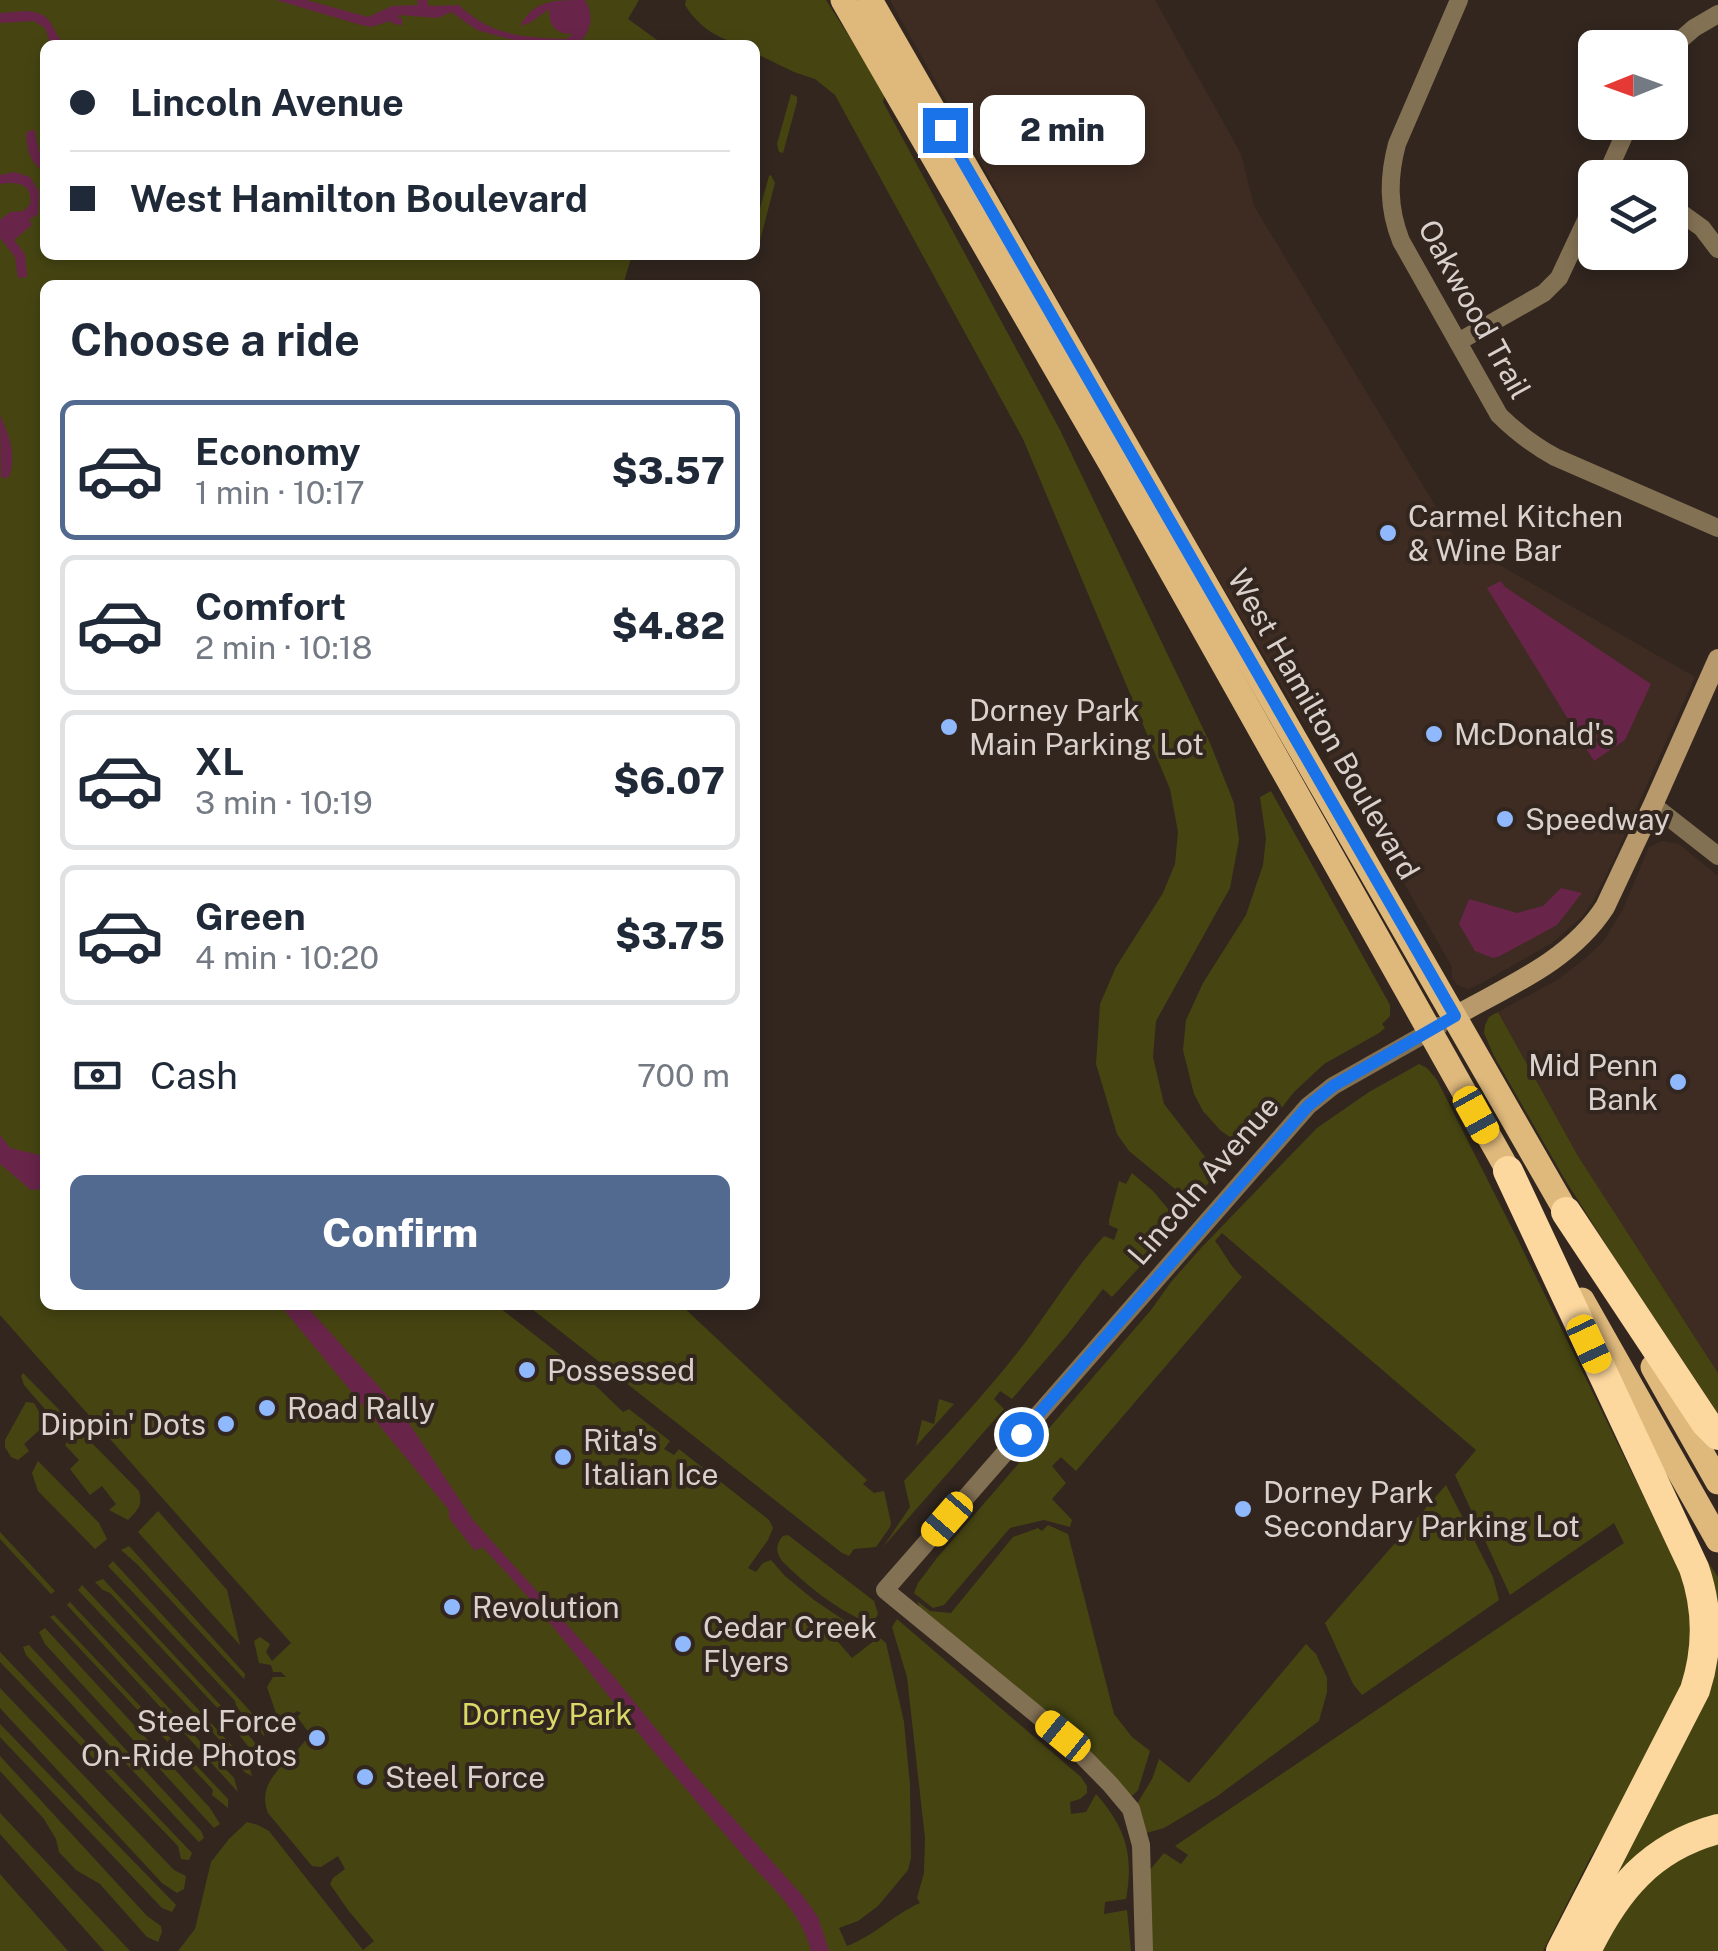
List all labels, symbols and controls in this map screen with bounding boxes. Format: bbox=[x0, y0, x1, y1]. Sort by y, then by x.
north arrow bbox=[1578, 30, 1688, 140]
map controls bbox=[1578, 30, 1688, 270]
text: Lincoln Avenue bbox=[130, 80, 404, 125]
callout: 2 min bbox=[980, 95, 1145, 165]
route end bbox=[923, 108, 968, 153]
text: 2 min bbox=[1020, 111, 1105, 148]
button: layers bbox=[1578, 160, 1688, 270]
text: West Hamilton Boulevard bbox=[130, 176, 588, 221]
street label: Oakwood Trail bbox=[1411, 213, 1539, 405]
text: Choose a ride bbox=[70, 313, 360, 366]
icon: car bbox=[75, 425, 165, 515]
text: Economy bbox=[195, 429, 361, 474]
text: $3.57 bbox=[611, 448, 725, 493]
text: 1 min · 10:17 bbox=[195, 474, 365, 511]
place label: Carmel Kitchen & Wine Bar bbox=[1408, 498, 1623, 568]
marker: Carmel Kitchen & Wine Bar bbox=[1377, 522, 1399, 544]
street label: West Hamilton Boulevard bbox=[1220, 562, 1428, 886]
icon: car bbox=[75, 580, 165, 670]
text: Comfort bbox=[195, 584, 346, 629]
text: $4.82 bbox=[612, 603, 725, 648]
text: 2 min · 10:18 bbox=[195, 629, 372, 666]
place label: Dorney Park Main Parking Lot bbox=[969, 692, 1204, 762]
marker: Dorney Park Main Parking Lot bbox=[938, 716, 960, 738]
place label: McDonald's bbox=[1454, 716, 1614, 752]
marker: McDonald's bbox=[1423, 723, 1445, 745]
icon: car bbox=[75, 735, 165, 825]
text: XL bbox=[195, 739, 244, 784]
text: $6.07 bbox=[613, 758, 725, 803]
text: 3 min · 10:19 bbox=[195, 784, 373, 821]
place label: Speedway bbox=[1525, 801, 1670, 837]
marker: Speedway bbox=[1494, 808, 1516, 830]
icon: car bbox=[75, 890, 165, 980]
text: Green bbox=[195, 894, 306, 939]
text: $3.75 bbox=[615, 913, 725, 958]
text: 4 min · 10:20 bbox=[195, 939, 379, 976]
place label: Mid Penn Bank bbox=[1528, 1047, 1658, 1117]
icon: cash bbox=[70, 1048, 125, 1103]
text: Cash bbox=[150, 1053, 238, 1098]
text: 700 m bbox=[637, 1057, 730, 1094]
marker: Mid Penn Bank bbox=[1667, 1071, 1689, 1093]
car bbox=[1448, 1081, 1504, 1149]
street label: Lincoln Avenue bbox=[1120, 1088, 1286, 1272]
button: Confirm bbox=[70, 1175, 730, 1290]
car bbox=[1563, 1310, 1615, 1378]
place label: Possessed bbox=[547, 1352, 695, 1388]
marker: Possessed bbox=[516, 1359, 538, 1381]
place label: Road Rally bbox=[287, 1390, 435, 1426]
marker: Road Rally bbox=[256, 1397, 278, 1419]
place label: Dippin' Dots bbox=[40, 1406, 206, 1442]
route start bbox=[999, 1412, 1044, 1457]
marker: Dippin' Dots bbox=[215, 1413, 237, 1435]
place label: Rita's Italian Ice bbox=[583, 1422, 719, 1492]
marker: Rita's Italian Ice bbox=[552, 1446, 574, 1468]
place label: Dorney Park Secondary Parking Lot bbox=[1263, 1474, 1580, 1544]
car bbox=[916, 1487, 978, 1551]
marker: Dorney Park Secondary Parking Lot bbox=[1232, 1498, 1254, 1520]
place label: Revolution bbox=[472, 1589, 620, 1625]
marker: Revolution bbox=[441, 1596, 463, 1618]
place label: Cedar Creek Flyers bbox=[703, 1609, 877, 1679]
marker: Cedar Creek Flyers bbox=[672, 1633, 694, 1655]
park label: Dorney Park bbox=[462, 1696, 632, 1732]
place label: Steel Force On-Ride Photos bbox=[81, 1703, 297, 1773]
car bbox=[1030, 1705, 1096, 1767]
marker: Steel Force On-Ride Photos bbox=[306, 1727, 328, 1749]
place label: Steel Force bbox=[385, 1759, 545, 1795]
marker: Steel Force bbox=[354, 1766, 376, 1788]

